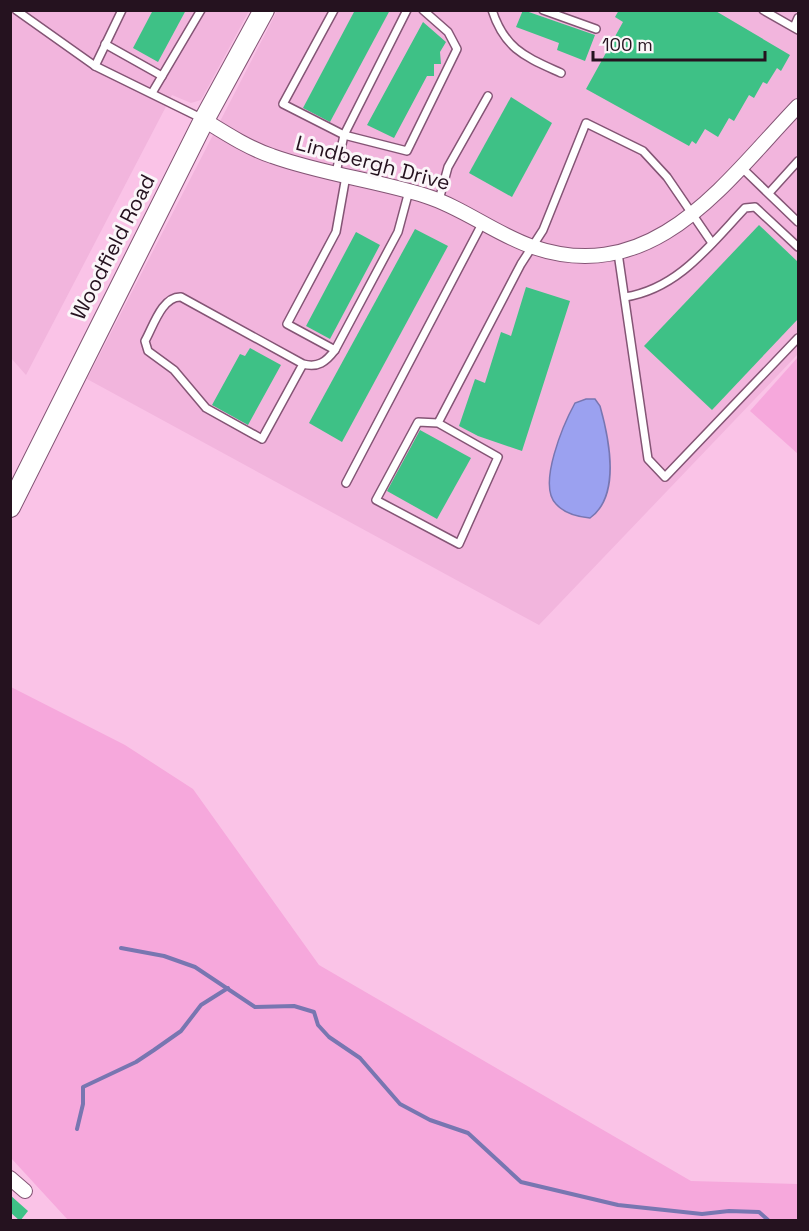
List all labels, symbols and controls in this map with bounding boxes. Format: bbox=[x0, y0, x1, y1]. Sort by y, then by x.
scale bar bbox=[593, 24, 766, 62]
text: 100 m bbox=[602, 33, 653, 56]
street label: Lindbergh Drive bbox=[293, 129, 453, 196]
street label: Woodfield Road bbox=[64, 170, 161, 324]

